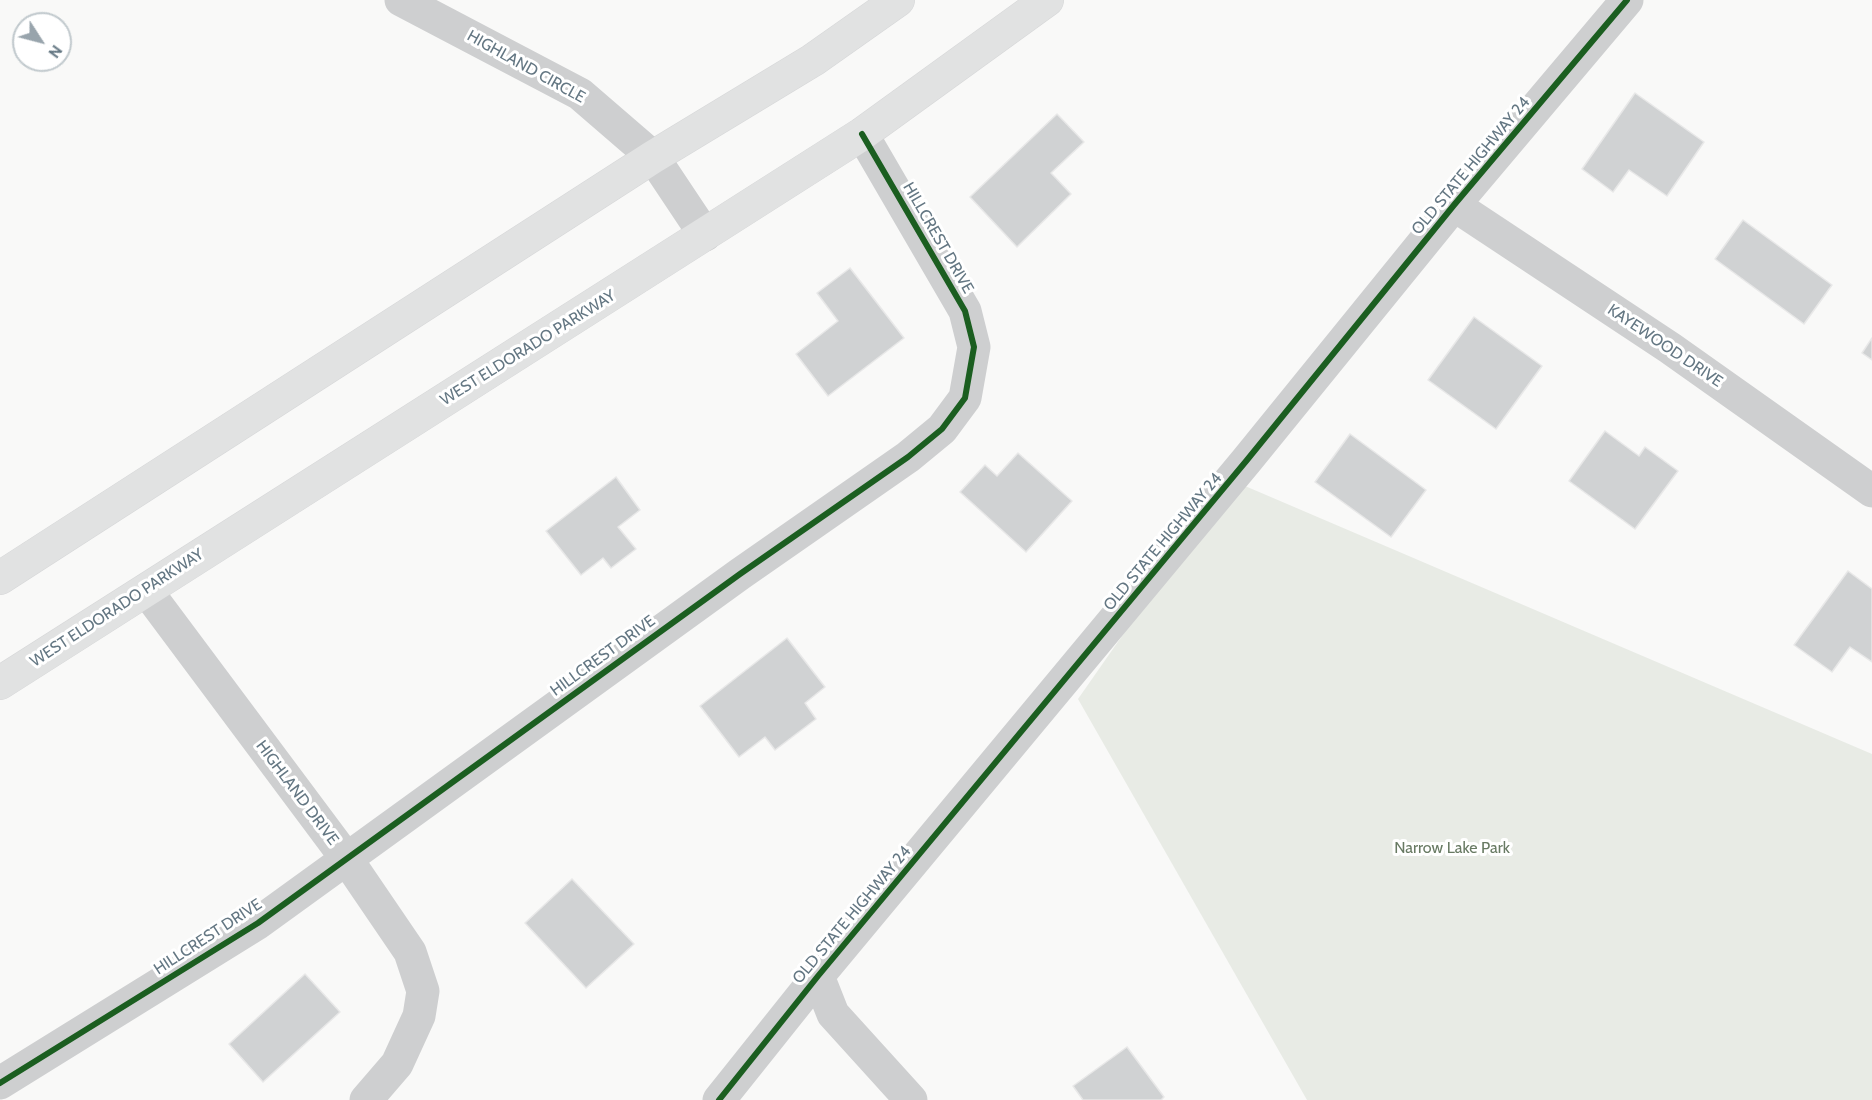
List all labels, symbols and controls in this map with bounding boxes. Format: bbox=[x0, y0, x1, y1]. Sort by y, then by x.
north arrow bbox=[12, 12, 72, 72]
street label: HIGHLAND CIRCLE bbox=[464, 27, 588, 107]
text: N bbox=[44, 42, 66, 62]
street label: OLD STATE HIGHWAY 24 bbox=[1408, 93, 1534, 239]
street label: HILLCREST DRIVE bbox=[898, 179, 978, 297]
street label: WEST ELDORADO PARKWAY bbox=[437, 286, 619, 410]
street label: KAYEWOOD DRIVE bbox=[1604, 300, 1726, 392]
street label: OLD STATE HIGHWAY 24 bbox=[1100, 469, 1226, 615]
street label: WEST ELDORADO PARKWAY bbox=[27, 545, 207, 671]
street label: HILLCREST DRIVE bbox=[547, 612, 659, 700]
street label: HIGHLAND DRIVE bbox=[251, 737, 343, 849]
park label: Narrow Lake Park bbox=[1394, 838, 1510, 858]
street label: OLD STATE HIGHWAY 24 bbox=[789, 842, 915, 988]
street label: HILLCREST DRIVE bbox=[150, 895, 266, 979]

